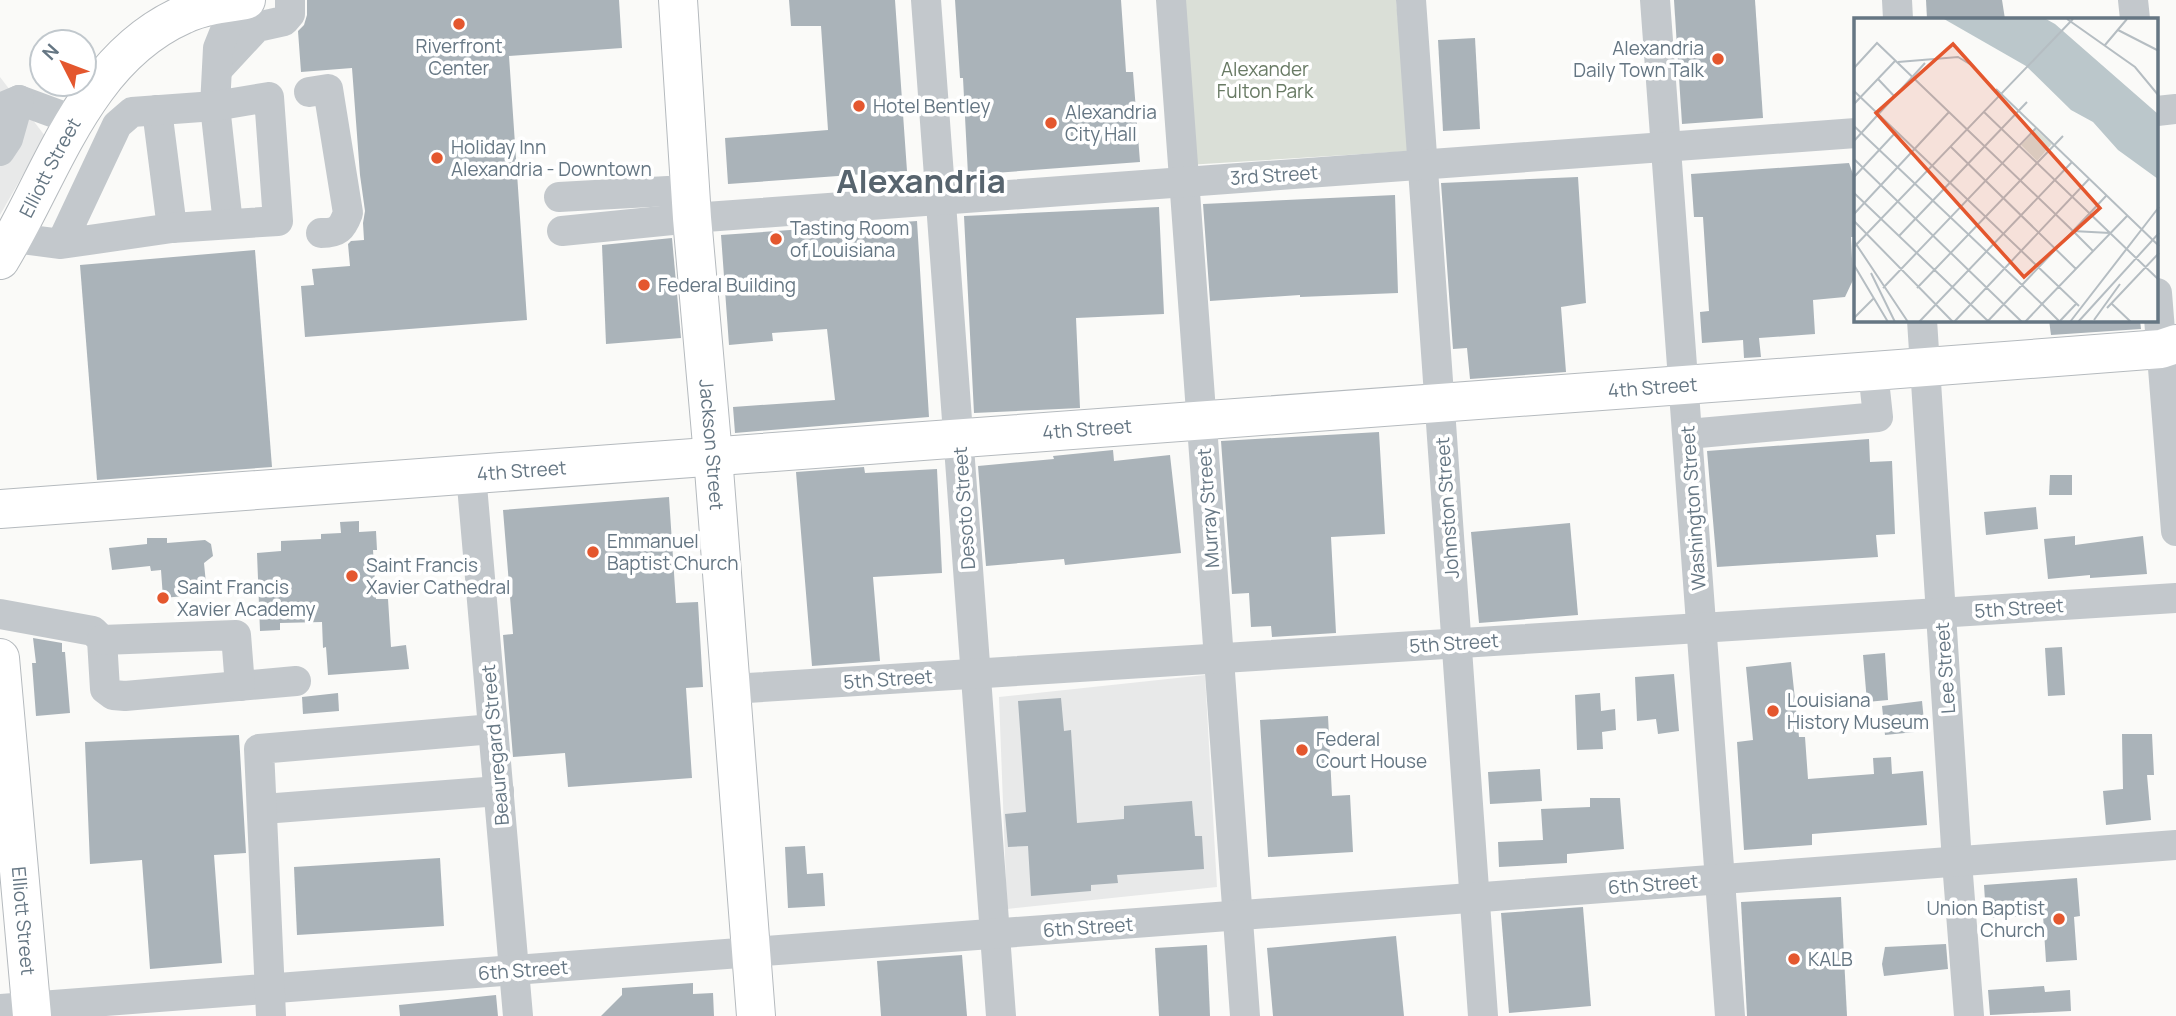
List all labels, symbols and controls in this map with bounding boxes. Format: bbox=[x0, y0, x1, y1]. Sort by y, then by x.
marker: Riverfront Center bbox=[451, 16, 467, 32]
inset map bbox=[1854, 18, 2158, 322]
north arrow bbox=[28, 28, 98, 98]
place label: Riverfront Center bbox=[415, 33, 503, 81]
place label: Alexandria Daily Town Talk bbox=[1573, 35, 1705, 83]
text: N bbox=[36, 38, 65, 65]
marker: Alexandria Daily Town Talk bbox=[1710, 51, 1726, 67]
park label: Alexander Fulton Park bbox=[1217, 56, 1314, 104]
place label: Hotel Bentley bbox=[873, 93, 991, 119]
marker: Hotel Bentley bbox=[851, 98, 867, 114]
place label: Alexandria City Hall bbox=[1065, 99, 1157, 147]
street label: Elliott Street bbox=[13, 113, 87, 222]
marker: Alexandria City Hall bbox=[1043, 115, 1059, 131]
place label: Holiday Inn Alexandria - Downtown bbox=[451, 134, 652, 182]
marker: Holiday Inn Alexandria - Downtown bbox=[429, 150, 445, 166]
district label: Alexandria bbox=[836, 158, 1006, 203]
street label: 3rd Street bbox=[1229, 159, 1319, 191]
place label: Tasting Room of Louisiana bbox=[790, 215, 909, 263]
marker: Tasting Room of Louisiana bbox=[768, 231, 784, 247]
place label: Federal Building bbox=[658, 272, 796, 298]
marker: Federal Building bbox=[636, 277, 652, 293]
street label: 4th Street bbox=[1607, 371, 1698, 404]
street label: Jackson Street bbox=[693, 378, 730, 511]
street label: 4th Street bbox=[1041, 413, 1133, 445]
street label: Washington Street bbox=[1674, 425, 1712, 591]
street label: Johnston Street bbox=[1429, 436, 1465, 580]
street label: Desoto Street bbox=[947, 446, 981, 570]
street label: Murray Street bbox=[1191, 447, 1225, 569]
street label: 4th Street bbox=[476, 454, 567, 487]
place label: Emmanuel Baptist Church bbox=[607, 528, 739, 576]
marker: Emmanuel Baptist Church bbox=[585, 544, 601, 560]
place label: Saint Francis Xavier Cathedral bbox=[366, 552, 510, 600]
marker: Saint Francis Xavier Cathedral bbox=[344, 568, 360, 584]
place label: Saint Francis Xavier Academy bbox=[177, 574, 315, 622]
marker: Saint Francis Xavier Academy bbox=[155, 590, 171, 606]
street label: 5th Street bbox=[1973, 592, 2065, 624]
street label: Lee Street bbox=[1929, 621, 1961, 715]
street label: 5th Street bbox=[1408, 627, 1500, 659]
street label: Beauregard Street bbox=[475, 663, 515, 827]
street label: 5th Street bbox=[842, 663, 934, 695]
place label: Louisiana History Museum bbox=[1787, 687, 1929, 735]
marker: Louisiana History Museum bbox=[1765, 703, 1781, 719]
place label: Federal Court House bbox=[1316, 726, 1427, 774]
marker: Federal Court House bbox=[1294, 742, 1310, 758]
street label: Elliott Street bbox=[6, 865, 41, 976]
street label: 6th Street bbox=[1607, 868, 1699, 900]
place label: Union Baptist Church bbox=[1927, 895, 2045, 943]
street label: 6th Street bbox=[1042, 911, 1134, 943]
marker: Union Baptist Church bbox=[2051, 911, 2067, 927]
place label: KALB bbox=[1808, 946, 1853, 972]
marker: KALB bbox=[1786, 951, 1802, 967]
street label: 6th Street bbox=[477, 954, 569, 986]

